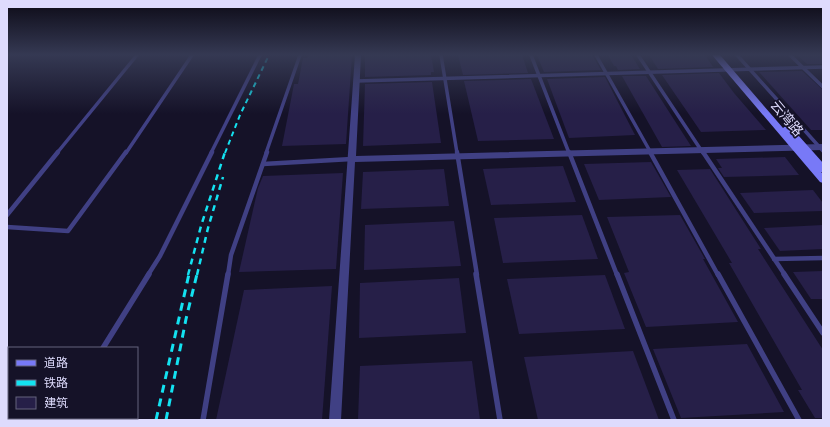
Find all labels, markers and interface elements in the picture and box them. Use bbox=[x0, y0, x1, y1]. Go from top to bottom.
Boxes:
street label: 云湾路 bbox=[767, 97, 807, 139]
legend bbox=[8, 347, 138, 419]
text: 道路 bbox=[44, 356, 68, 370]
text: 铁路 bbox=[44, 376, 68, 390]
text: 建筑 bbox=[44, 396, 68, 410]

